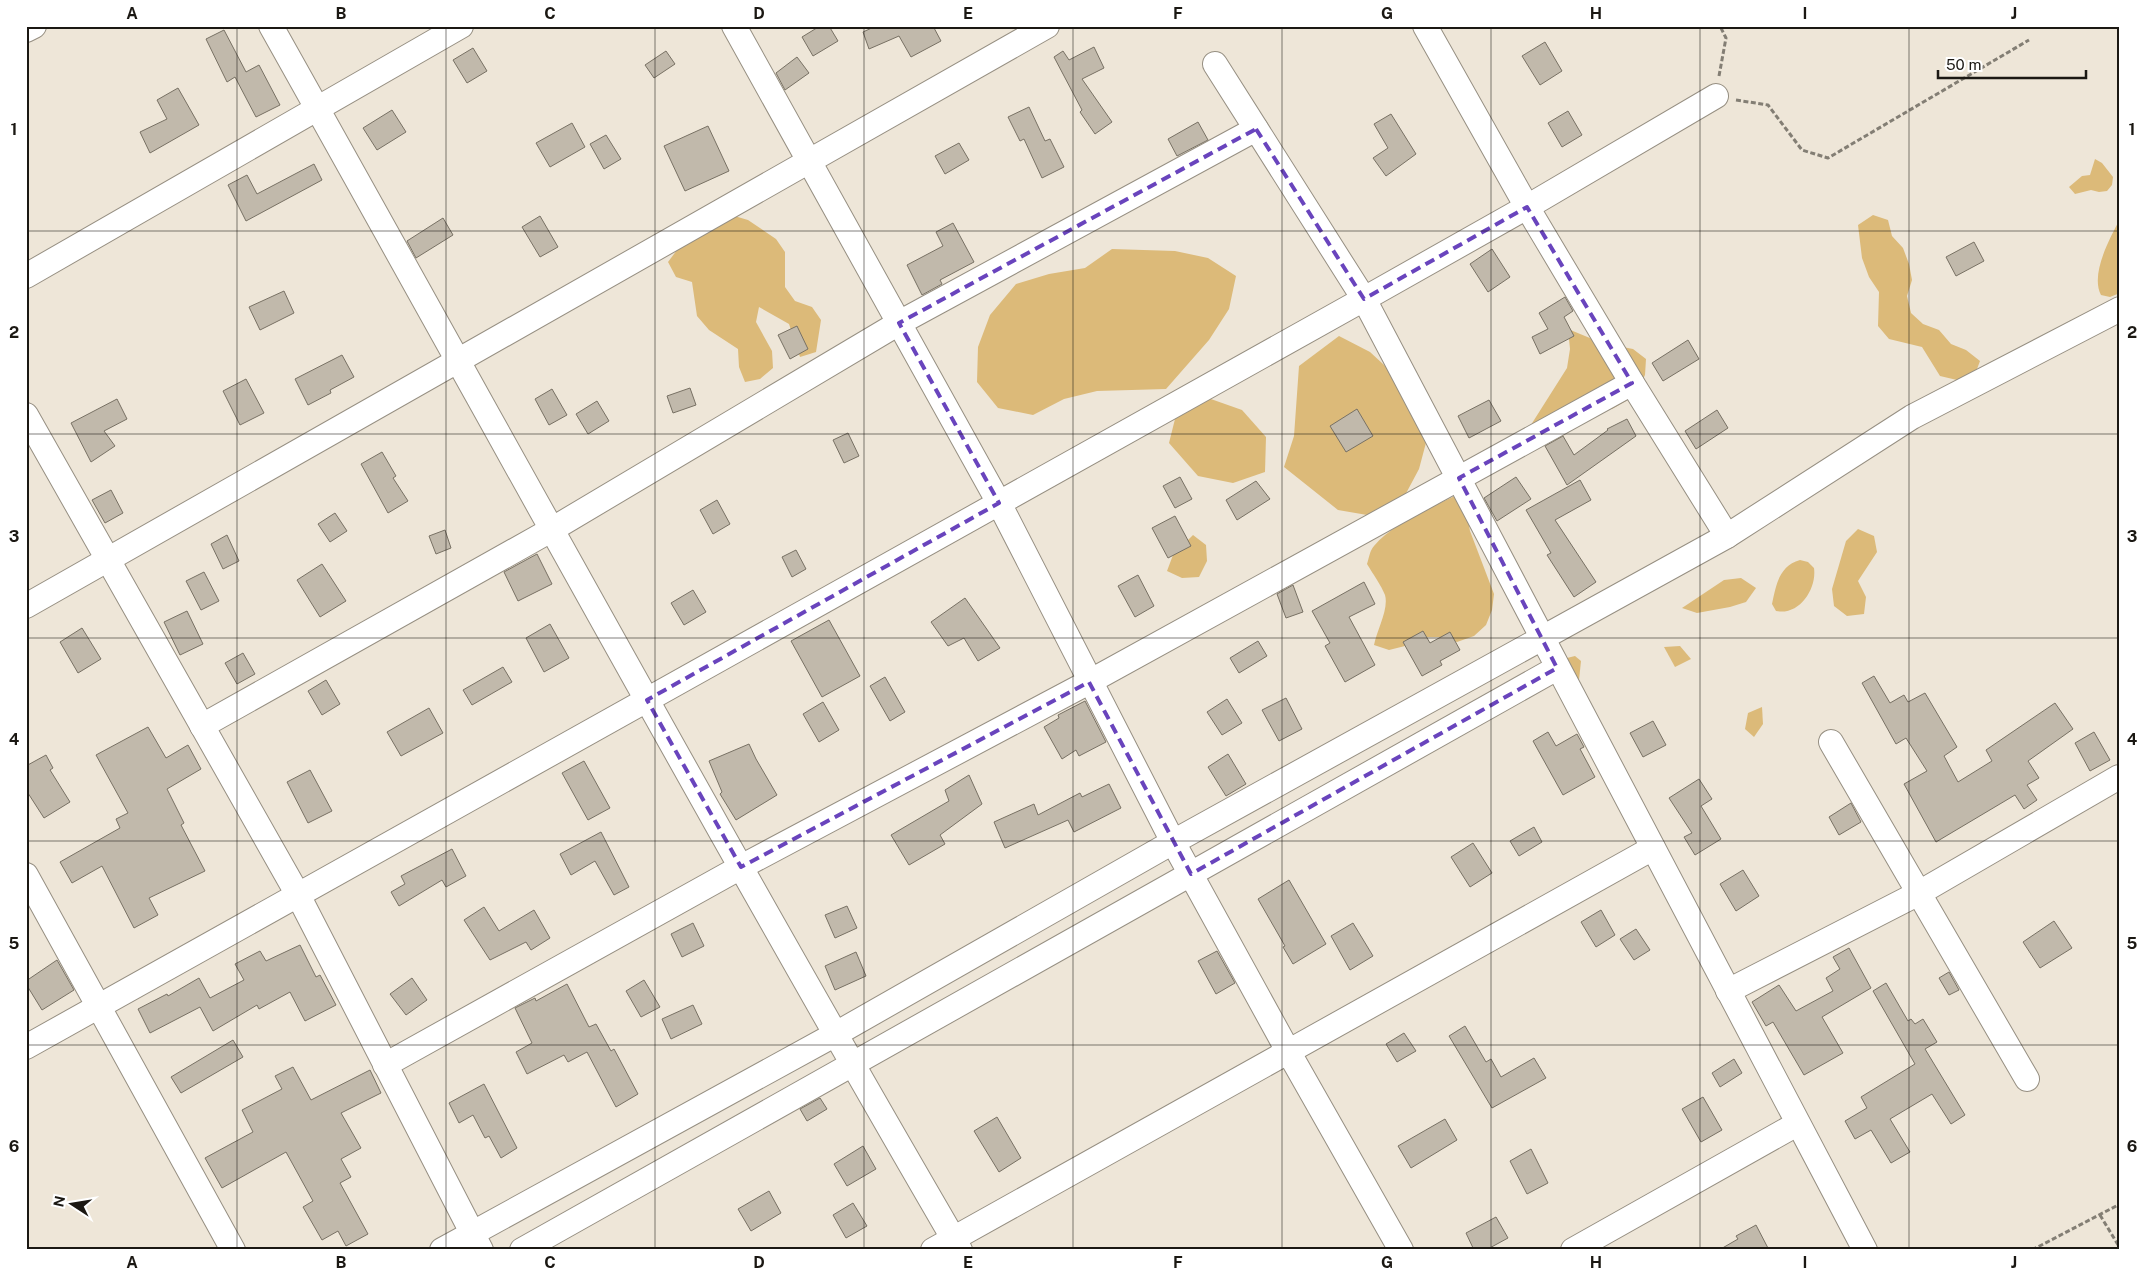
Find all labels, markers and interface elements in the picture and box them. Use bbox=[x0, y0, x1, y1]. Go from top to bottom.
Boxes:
text: A bbox=[126, 4, 138, 23]
text: B bbox=[336, 4, 347, 23]
text: C bbox=[544, 4, 556, 23]
text: D bbox=[753, 4, 765, 23]
text: E bbox=[963, 4, 973, 23]
text: F bbox=[1173, 4, 1183, 23]
text: G bbox=[1381, 4, 1393, 23]
text: H bbox=[1590, 4, 1602, 23]
text: I bbox=[1803, 4, 1807, 23]
text: J bbox=[2011, 4, 2017, 23]
scale bar bbox=[1938, 48, 2086, 80]
text: 50 m bbox=[1946, 56, 1981, 73]
text: 1 bbox=[11, 120, 17, 139]
text: 1 bbox=[2129, 120, 2135, 139]
text: 2 bbox=[9, 323, 19, 342]
text: 2 bbox=[2127, 323, 2137, 342]
text: 3 bbox=[9, 527, 19, 546]
text: 3 bbox=[2127, 527, 2137, 546]
text: 4 bbox=[9, 730, 20, 749]
text: 4 bbox=[2127, 730, 2138, 749]
text: 5 bbox=[9, 934, 20, 953]
text: 5 bbox=[2127, 934, 2138, 953]
text: 6 bbox=[9, 1137, 19, 1156]
text: 6 bbox=[2127, 1137, 2137, 1156]
north arrow bbox=[48, 1178, 98, 1228]
text: N bbox=[50, 1194, 68, 1208]
text: A bbox=[126, 1253, 138, 1272]
text: B bbox=[336, 1253, 347, 1272]
text: C bbox=[544, 1253, 556, 1272]
text: D bbox=[753, 1253, 765, 1272]
text: E bbox=[963, 1253, 973, 1272]
text: F bbox=[1173, 1253, 1183, 1272]
text: G bbox=[1381, 1253, 1393, 1272]
text: H bbox=[1590, 1253, 1602, 1272]
text: I bbox=[1803, 1253, 1807, 1272]
text: J bbox=[2011, 1253, 2017, 1272]

